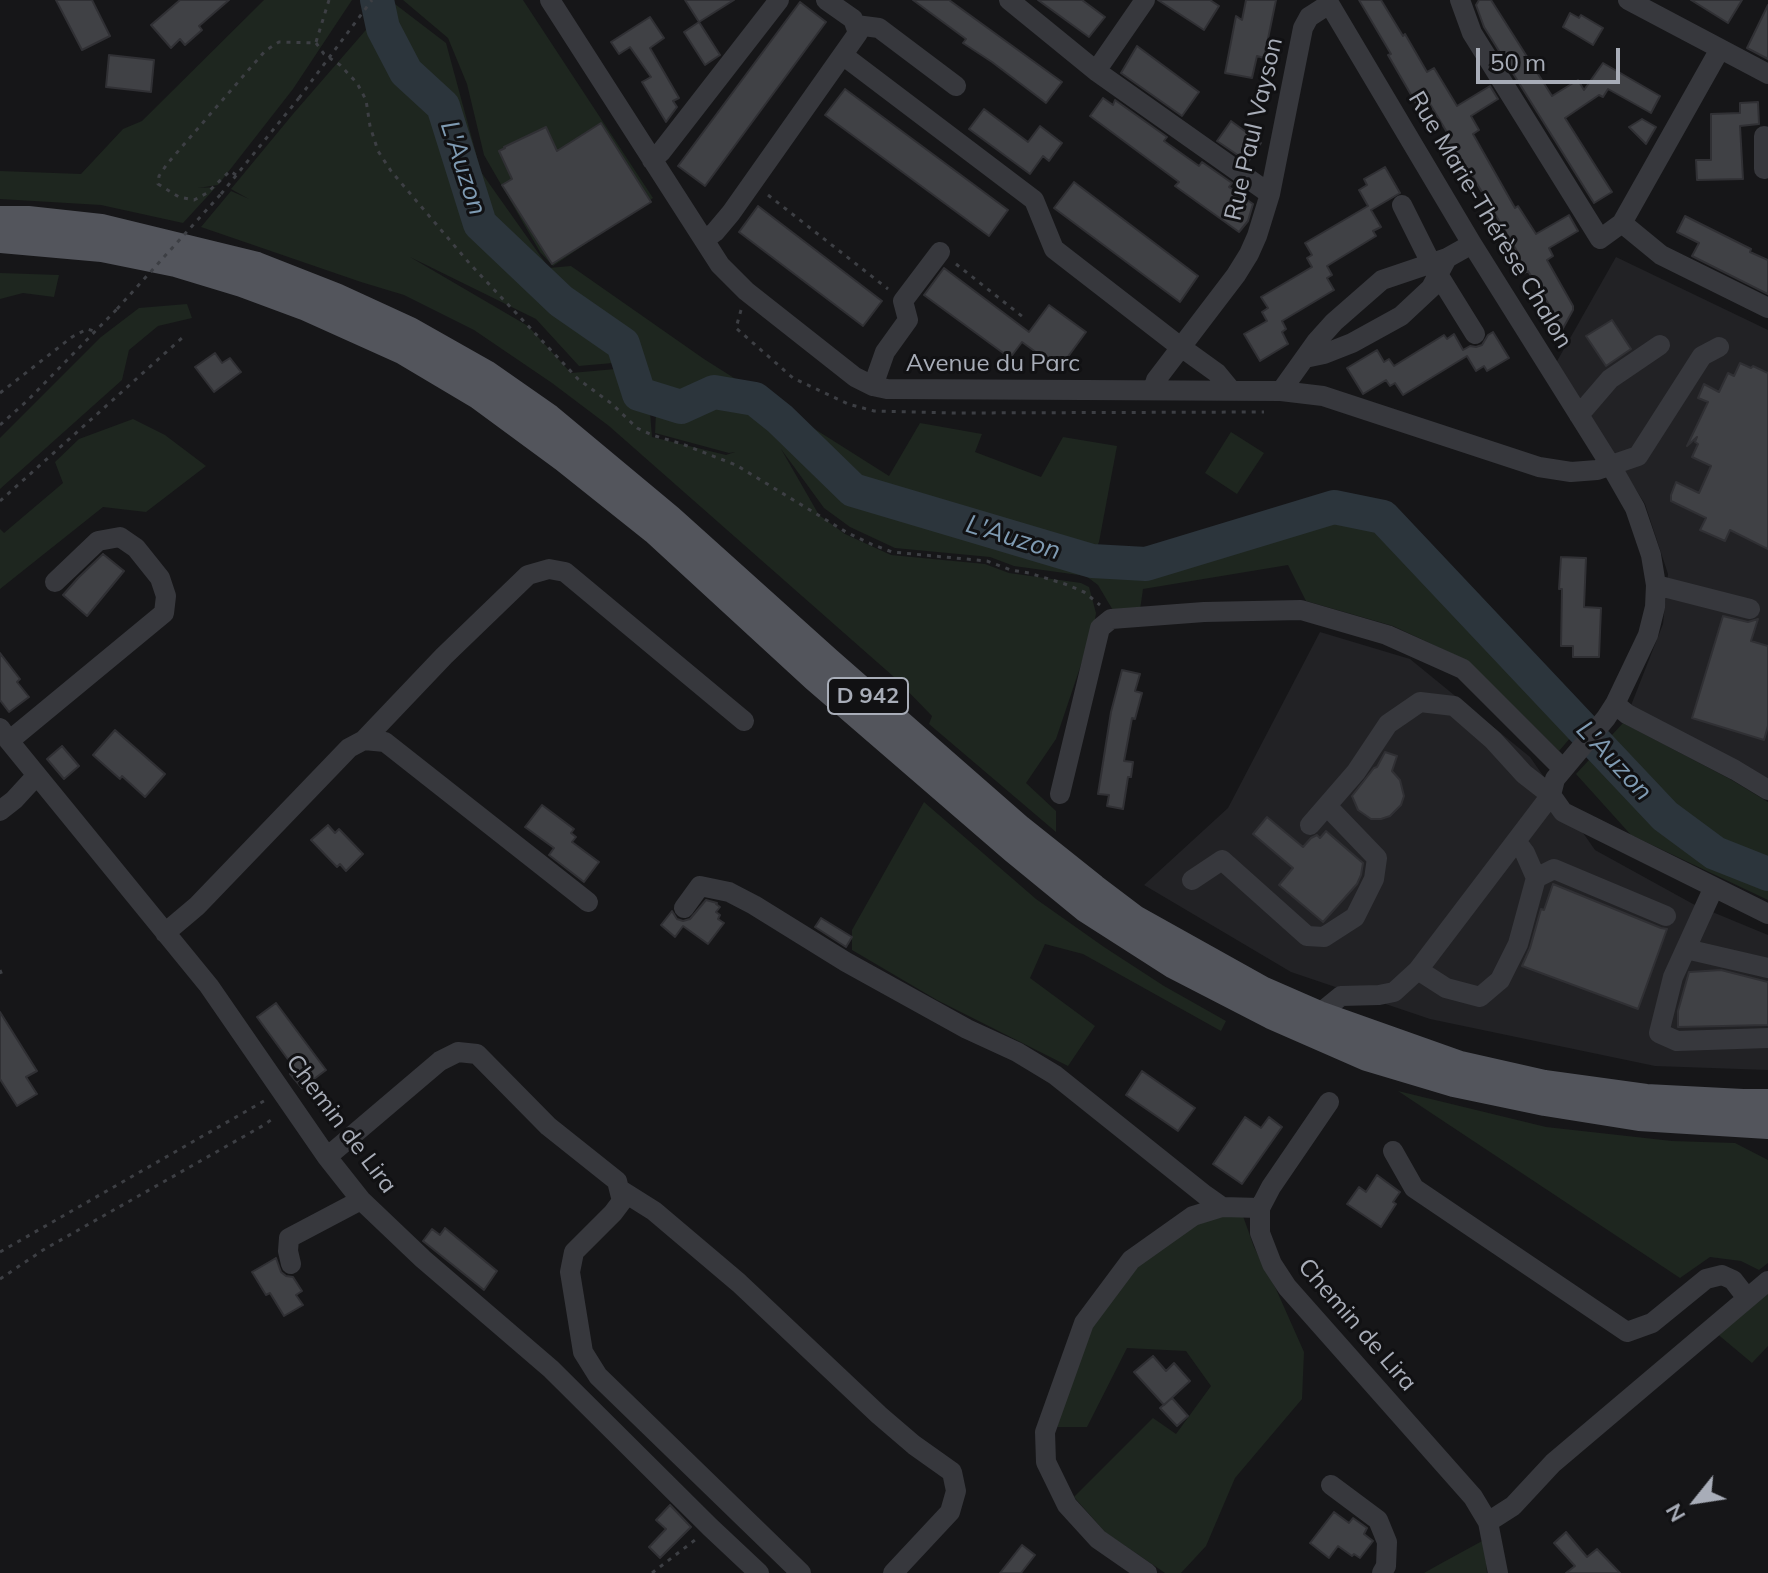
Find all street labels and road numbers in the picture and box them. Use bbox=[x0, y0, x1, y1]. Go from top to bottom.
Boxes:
street label: Rue Paul Vayson bbox=[1219, 35, 1289, 223]
street label: Rue Marie-Thérèse Chalon bbox=[1402, 86, 1578, 354]
street label: Avenue du Parc bbox=[906, 350, 1080, 378]
road number: D 942 bbox=[828, 678, 908, 714]
street label: Chemin de Lira bbox=[280, 1049, 402, 1199]
street label: Chemin de Lira bbox=[1292, 1253, 1422, 1397]

